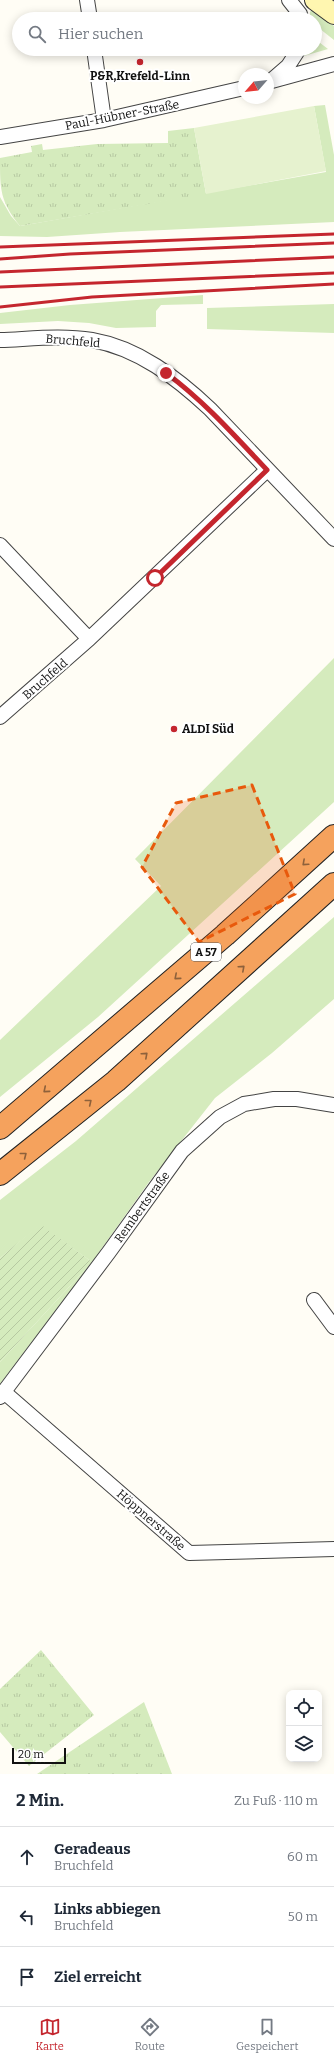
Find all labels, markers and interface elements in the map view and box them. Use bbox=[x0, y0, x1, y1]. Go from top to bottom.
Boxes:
search box bbox=[12, 12, 322, 56]
icon: search bbox=[26, 23, 48, 45]
text: Hier suchen bbox=[58, 25, 143, 43]
marker: P&R,Krefeld-Linn bbox=[135, 57, 145, 67]
north arrow bbox=[238, 68, 274, 104]
place label: P&R,Krefeld-Linn bbox=[90, 69, 190, 83]
street label: Paul-Hübner-Straße bbox=[64, 97, 180, 133]
street label: Bruchfeld bbox=[45, 332, 101, 350]
route end bbox=[157, 364, 175, 382]
route start bbox=[146, 569, 164, 587]
street label: Bruchfeld bbox=[20, 656, 70, 702]
place label: ALDI Süd bbox=[182, 722, 235, 736]
marker: ALDI Süd bbox=[169, 724, 179, 734]
one-way arrow bbox=[302, 858, 310, 865]
road number: A 57 bbox=[191, 943, 221, 961]
one-way arrow bbox=[237, 966, 244, 973]
one-way arrow bbox=[174, 973, 182, 980]
one-way arrow bbox=[140, 1053, 147, 1060]
one-way arrow bbox=[43, 1085, 50, 1092]
one-way arrow bbox=[85, 1100, 92, 1107]
one-way arrow bbox=[20, 1152, 27, 1159]
street label: Rembertstraße bbox=[111, 1169, 173, 1245]
street label: Höppnerstraße bbox=[114, 1487, 188, 1553]
map controls bbox=[286, 1690, 322, 1762]
button: locate bbox=[286, 1690, 322, 1726]
button: layers bbox=[286, 1726, 322, 1762]
scale bar bbox=[12, 1746, 66, 1765]
text: 20 m bbox=[18, 1748, 44, 1761]
text: 2 Min. bbox=[16, 1790, 64, 1811]
text: Zu Fuß · 110 m bbox=[234, 1793, 318, 1808]
text: Geradeaus bbox=[54, 1840, 131, 1858]
icon: ahead bbox=[16, 1846, 38, 1868]
text: 60 m bbox=[287, 1849, 318, 1864]
text: Bruchfeld bbox=[54, 1858, 113, 1873]
text: Links abbiegen bbox=[54, 1900, 161, 1918]
icon: left bbox=[16, 1906, 38, 1928]
text: 50 m bbox=[288, 1909, 318, 1924]
text: Bruchfeld bbox=[54, 1918, 113, 1933]
icon: arrive bbox=[16, 1966, 38, 1988]
text: Ziel erreicht bbox=[54, 1968, 142, 1986]
tab: Karte bbox=[36, 2016, 64, 2053]
tab: Route bbox=[135, 2016, 165, 2053]
tab: Gespeichert bbox=[236, 2016, 298, 2053]

